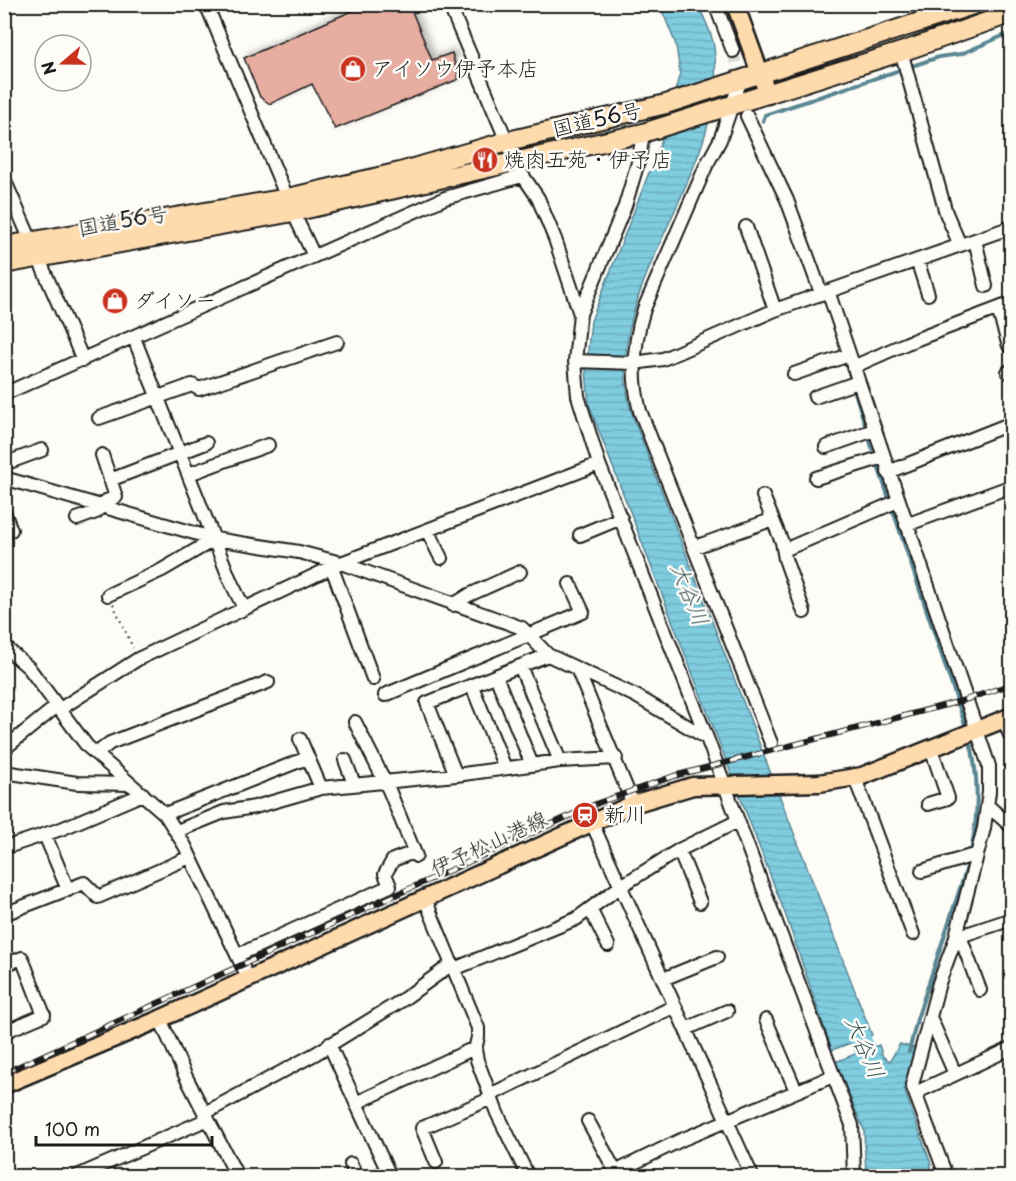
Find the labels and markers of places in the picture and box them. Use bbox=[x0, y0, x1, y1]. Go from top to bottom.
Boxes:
place label: アイソウ伊予本店 bbox=[372, 51, 539, 83]
shop icon: アイソウ伊予本店 bbox=[338, 54, 368, 84]
place label: 焼肉五苑・伊予店 bbox=[504, 142, 672, 174]
restaurant icon: 焼肉五苑・伊予店 bbox=[470, 145, 500, 175]
place label: ダイソー bbox=[134, 283, 216, 315]
shop icon: ダイソー bbox=[100, 286, 130, 316]
place label: 新川 bbox=[604, 797, 646, 829]
station icon: 新川 bbox=[570, 800, 600, 830]

